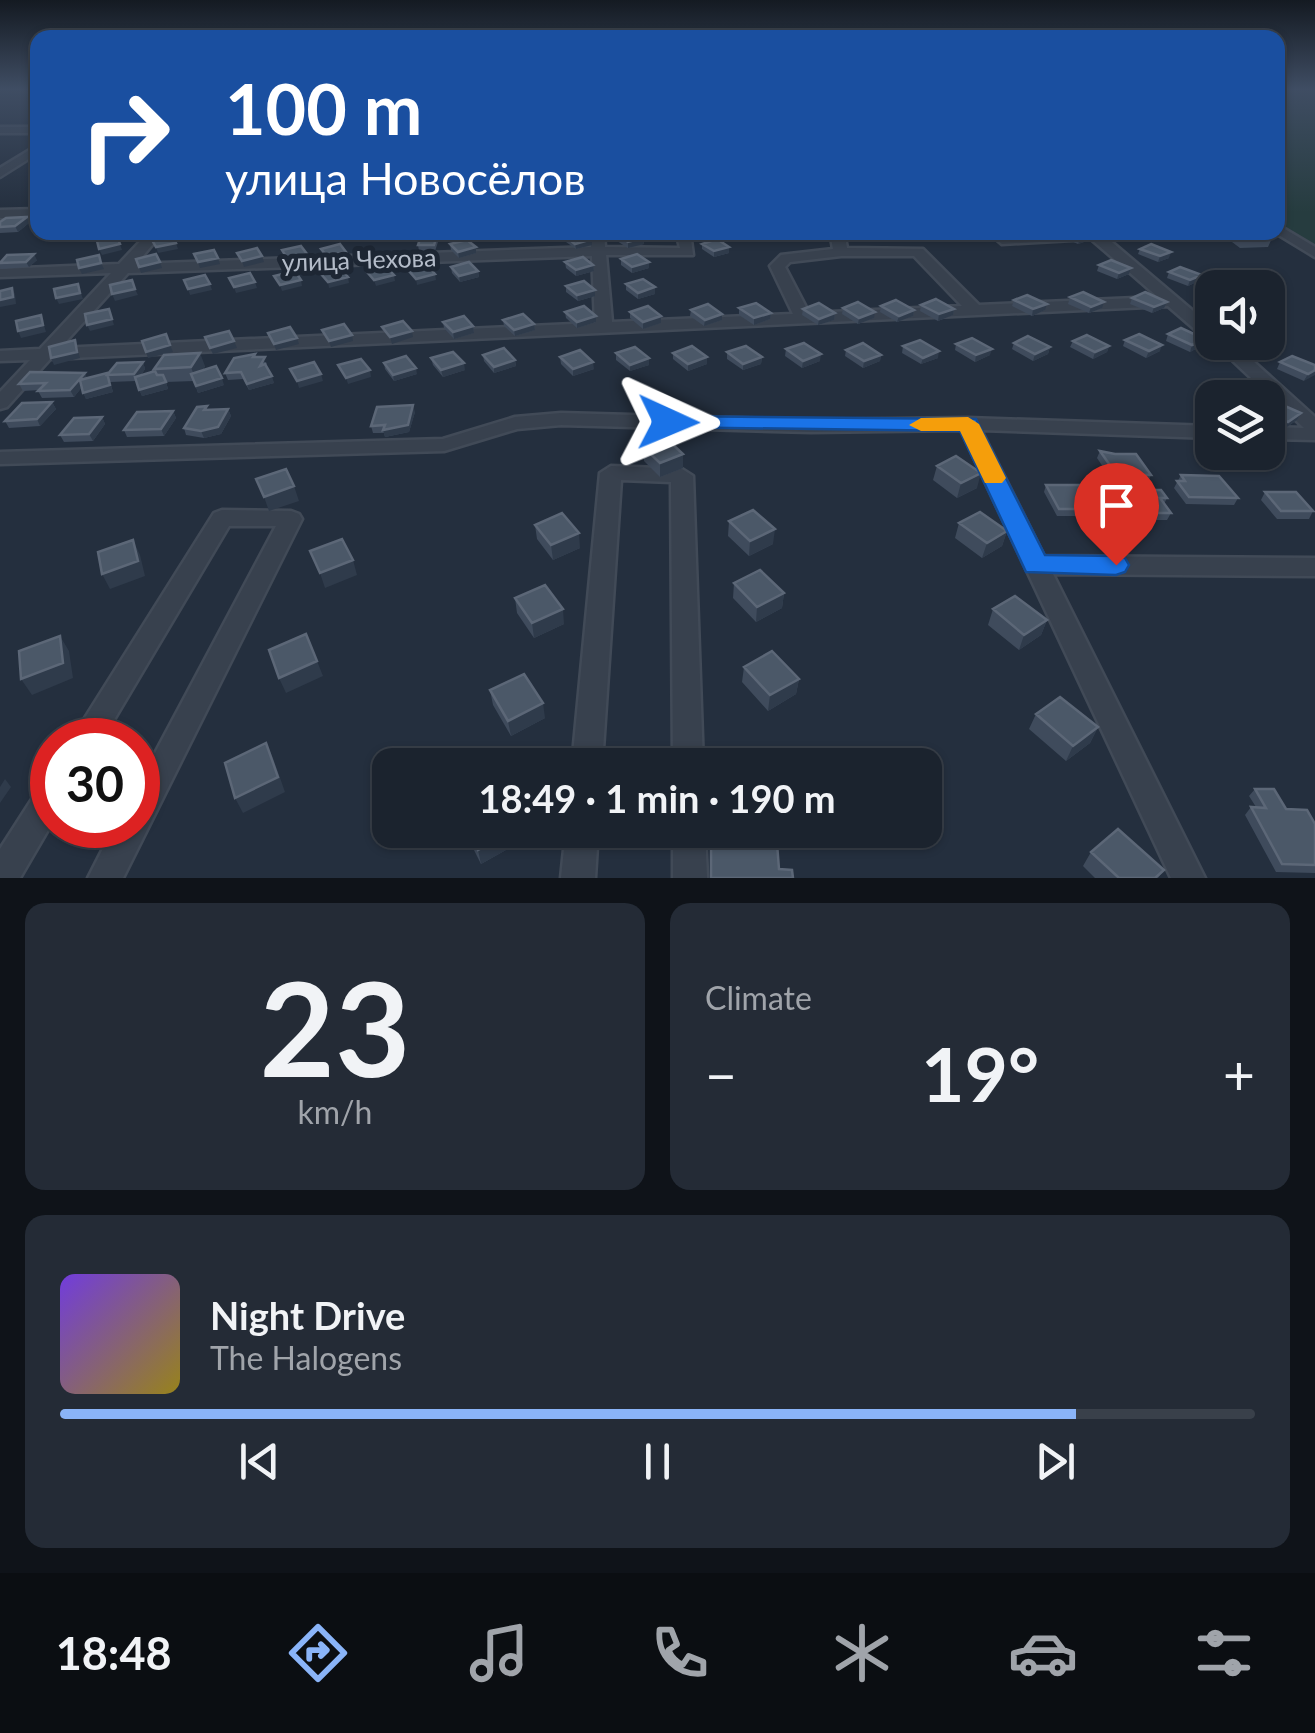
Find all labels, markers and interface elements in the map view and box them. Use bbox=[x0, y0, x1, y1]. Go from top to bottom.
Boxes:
text: 100 m bbox=[225, 66, 422, 150]
icon: right bbox=[60, 70, 190, 200]
text: улица Новосёлов bbox=[225, 151, 586, 205]
street label: улица Чехова bbox=[281, 241, 437, 277]
map controls bbox=[1195, 270, 1285, 470]
button: sound bbox=[1195, 270, 1285, 360]
position arrow bbox=[616, 370, 720, 474]
button: layers bbox=[1195, 380, 1285, 470]
pin bbox=[1074, 463, 1159, 566]
icon: arrive bbox=[1089, 478, 1144, 533]
speed limit sign: 30 bbox=[30, 718, 160, 848]
text: 18:49 · 1 min · 190 m bbox=[478, 775, 836, 821]
text: 23 bbox=[260, 949, 410, 1105]
text: Climate bbox=[705, 978, 812, 1017]
text: 19° bbox=[921, 1028, 1039, 1118]
text: − bbox=[705, 1041, 737, 1107]
text: + bbox=[1223, 1041, 1255, 1107]
text: km/h bbox=[298, 1092, 372, 1131]
text: Night Drive bbox=[210, 1292, 405, 1338]
text: The Halogens bbox=[210, 1338, 402, 1377]
icon: previous bbox=[232, 1434, 287, 1489]
icon: pause bbox=[630, 1434, 685, 1489]
icon: next bbox=[1028, 1434, 1083, 1489]
icon: directions bbox=[283, 1618, 353, 1688]
icon: music bbox=[464, 1618, 534, 1688]
icon: phone bbox=[645, 1618, 715, 1688]
icon: climate bbox=[827, 1618, 897, 1688]
icon: car bbox=[1008, 1618, 1078, 1688]
icon: filters bbox=[1189, 1618, 1259, 1688]
text: 18:48 bbox=[56, 1626, 172, 1680]

